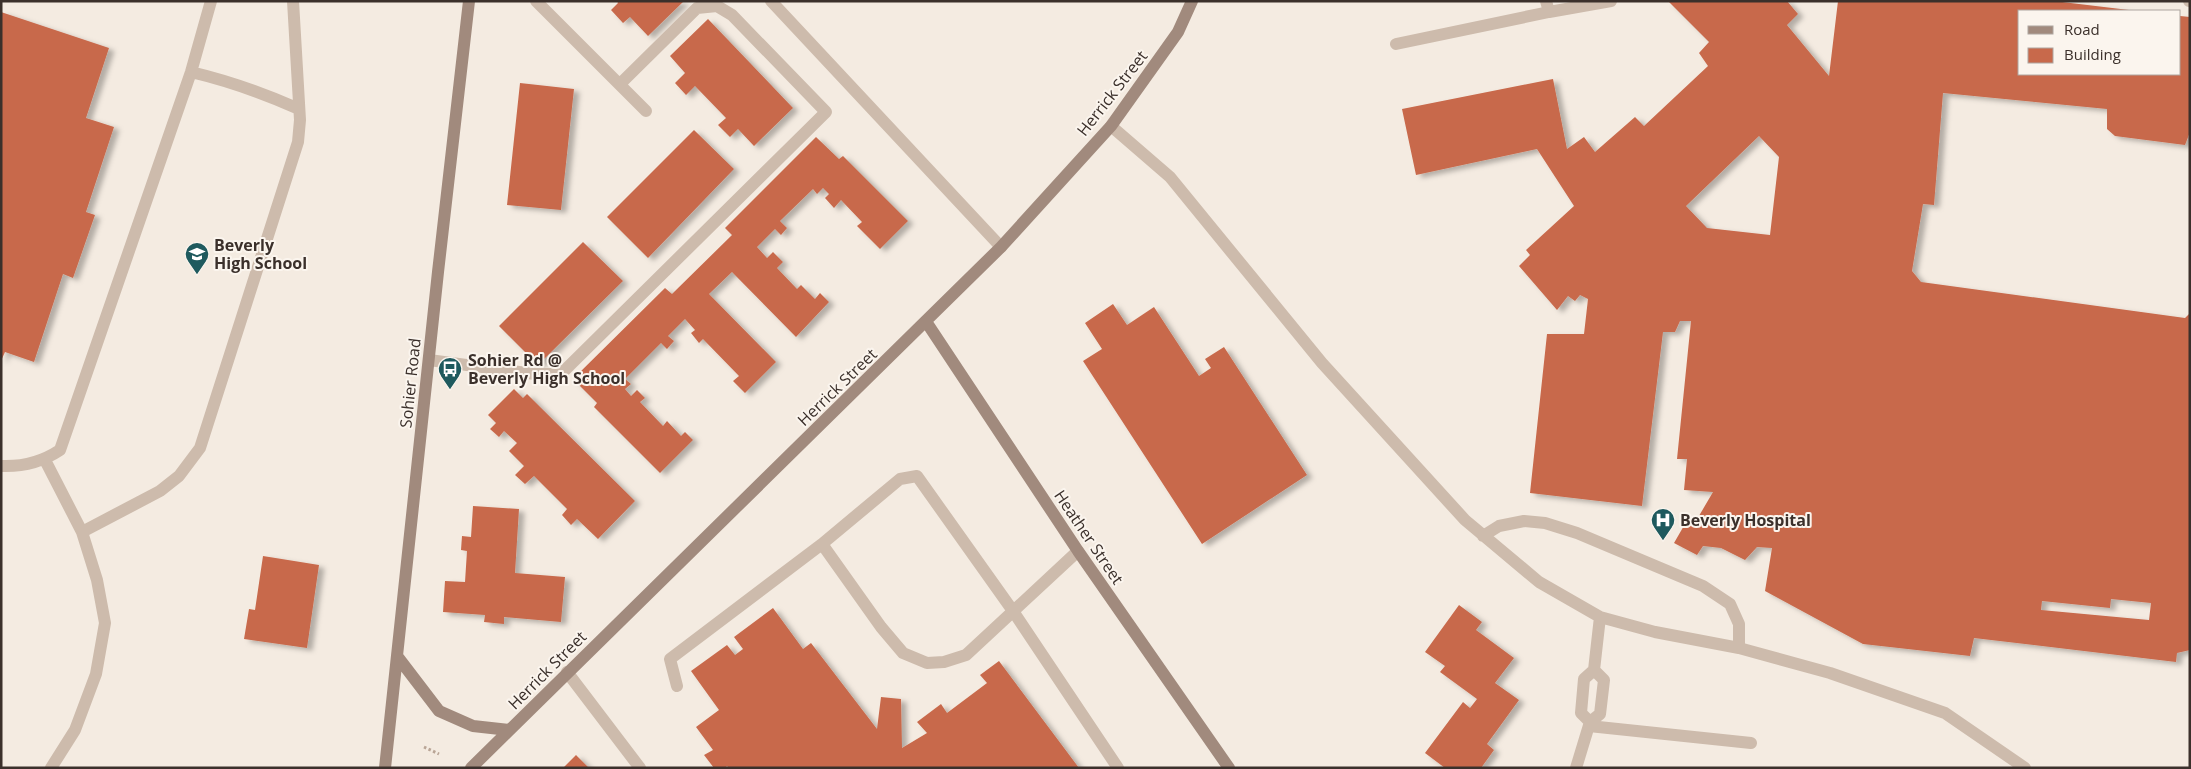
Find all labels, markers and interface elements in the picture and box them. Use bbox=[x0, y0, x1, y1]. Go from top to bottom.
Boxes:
legend bbox=[2018, 10, 2181, 75]
text: Road bbox=[2064, 19, 2100, 39]
text: Building bbox=[2064, 44, 2121, 64]
street label: Herrick Street bbox=[1072, 45, 1152, 140]
place label: Beverly High School bbox=[214, 234, 307, 274]
school or university icon: Beverly High School bbox=[184, 241, 210, 275]
street label: Sohier Road bbox=[394, 337, 426, 429]
street label: Herrick Street bbox=[792, 343, 882, 431]
place label: Sohier Rd @ Beverly High School bbox=[468, 349, 625, 389]
bus stop icon: Sohier Rd @ Beverly High School bbox=[437, 356, 463, 390]
street label: Heather Street bbox=[1049, 485, 1129, 589]
hospital icon: Beverly Hospital bbox=[1650, 507, 1676, 541]
place label: Beverly Hospital bbox=[1680, 509, 1811, 531]
street label: Herrick Street bbox=[503, 626, 591, 714]

